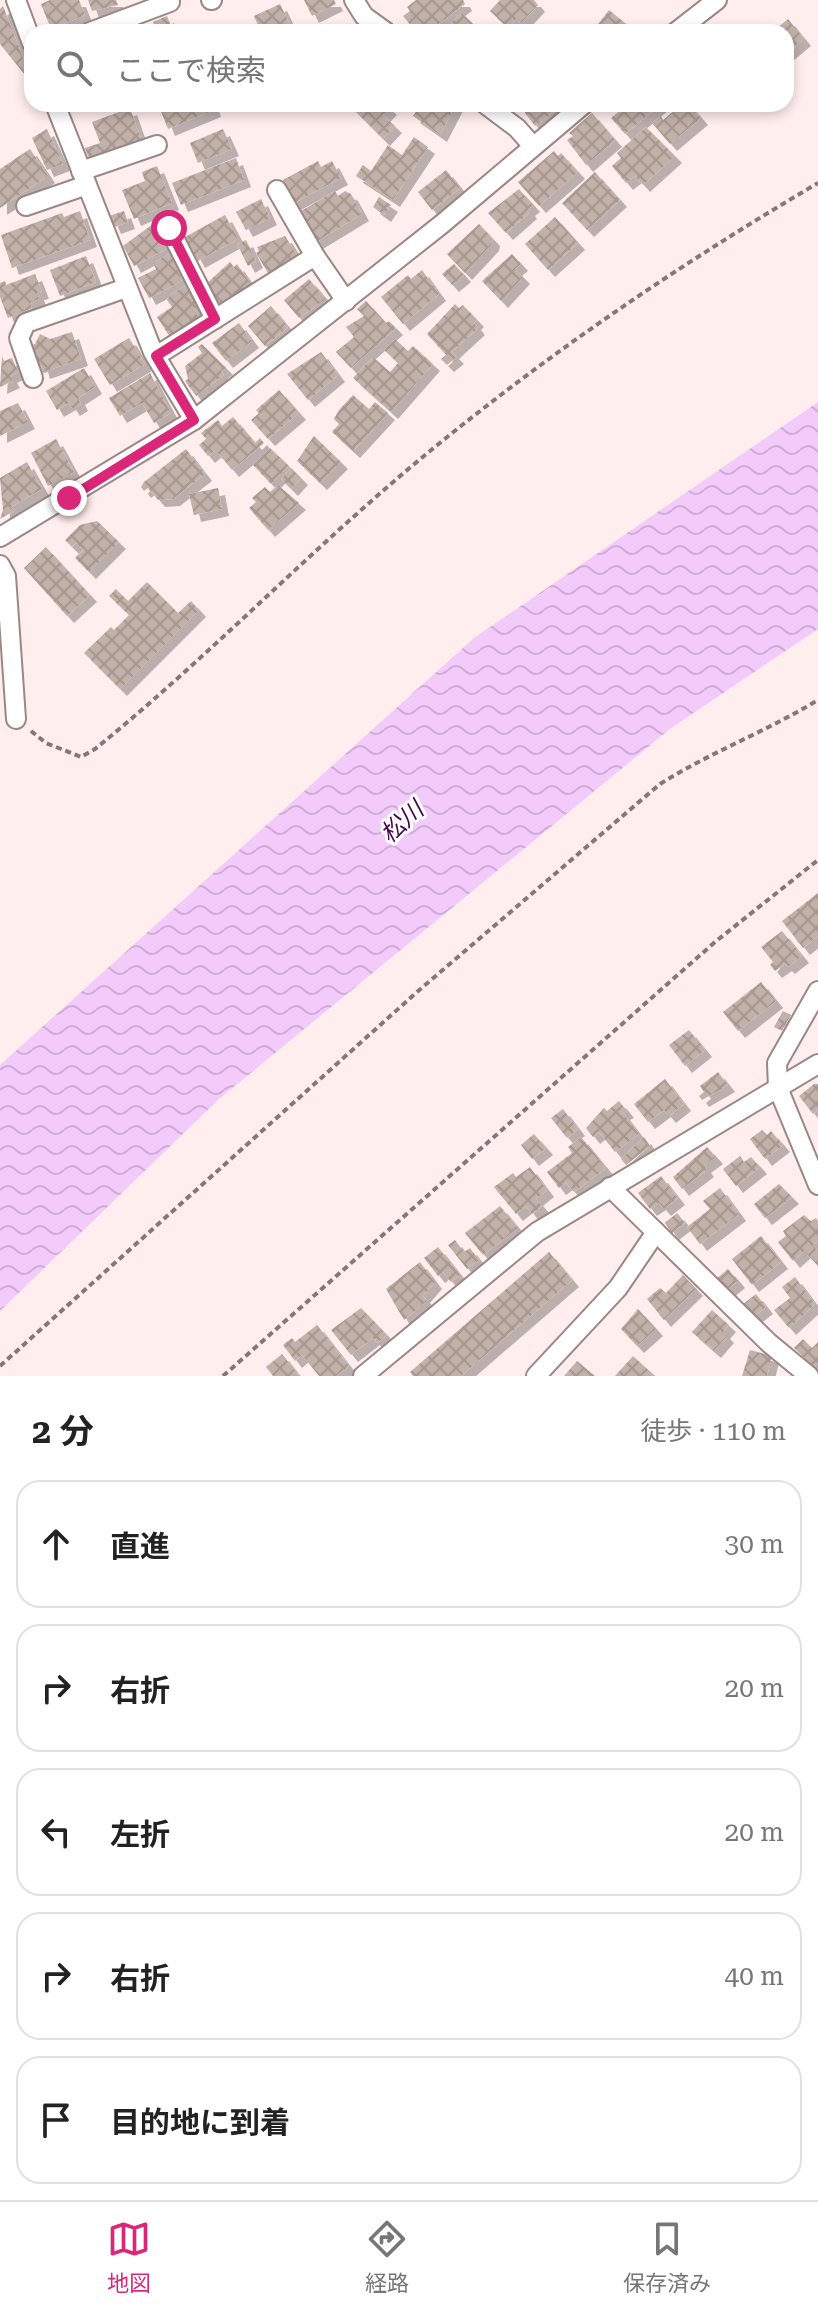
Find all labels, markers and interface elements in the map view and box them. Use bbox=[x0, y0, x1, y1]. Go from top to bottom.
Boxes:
search box bbox=[24, 24, 794, 112]
icon: search bbox=[52, 46, 96, 90]
text: ここで検索 bbox=[116, 53, 266, 88]
route start bbox=[151, 210, 187, 246]
route end bbox=[51, 480, 87, 516]
water label: 松川 bbox=[375, 794, 431, 848]
text: 2 分 bbox=[32, 1411, 94, 1451]
text: 徒歩 · 110 m bbox=[640, 1416, 786, 1446]
icon: ahead bbox=[34, 1522, 78, 1566]
text: 直進 bbox=[110, 1529, 170, 1564]
text: 30 m bbox=[725, 1529, 784, 1559]
icon: right bbox=[34, 1666, 78, 1710]
text: 右折 bbox=[110, 1673, 170, 1708]
text: 20 m bbox=[725, 1673, 784, 1703]
icon: left bbox=[34, 1810, 78, 1854]
text: 左折 bbox=[110, 1817, 170, 1852]
text: 20 m bbox=[725, 1817, 784, 1847]
icon: right bbox=[34, 1954, 78, 1998]
text: 右折 bbox=[110, 1961, 170, 1996]
text: 40 m bbox=[725, 1961, 784, 1991]
icon: arrive bbox=[34, 2098, 78, 2142]
text: 目的地に到着 bbox=[110, 2105, 290, 2140]
tab: 地図 bbox=[107, 2217, 151, 2297]
tab: 経路 bbox=[365, 2217, 409, 2297]
tab: 保存済み bbox=[623, 2217, 711, 2297]

